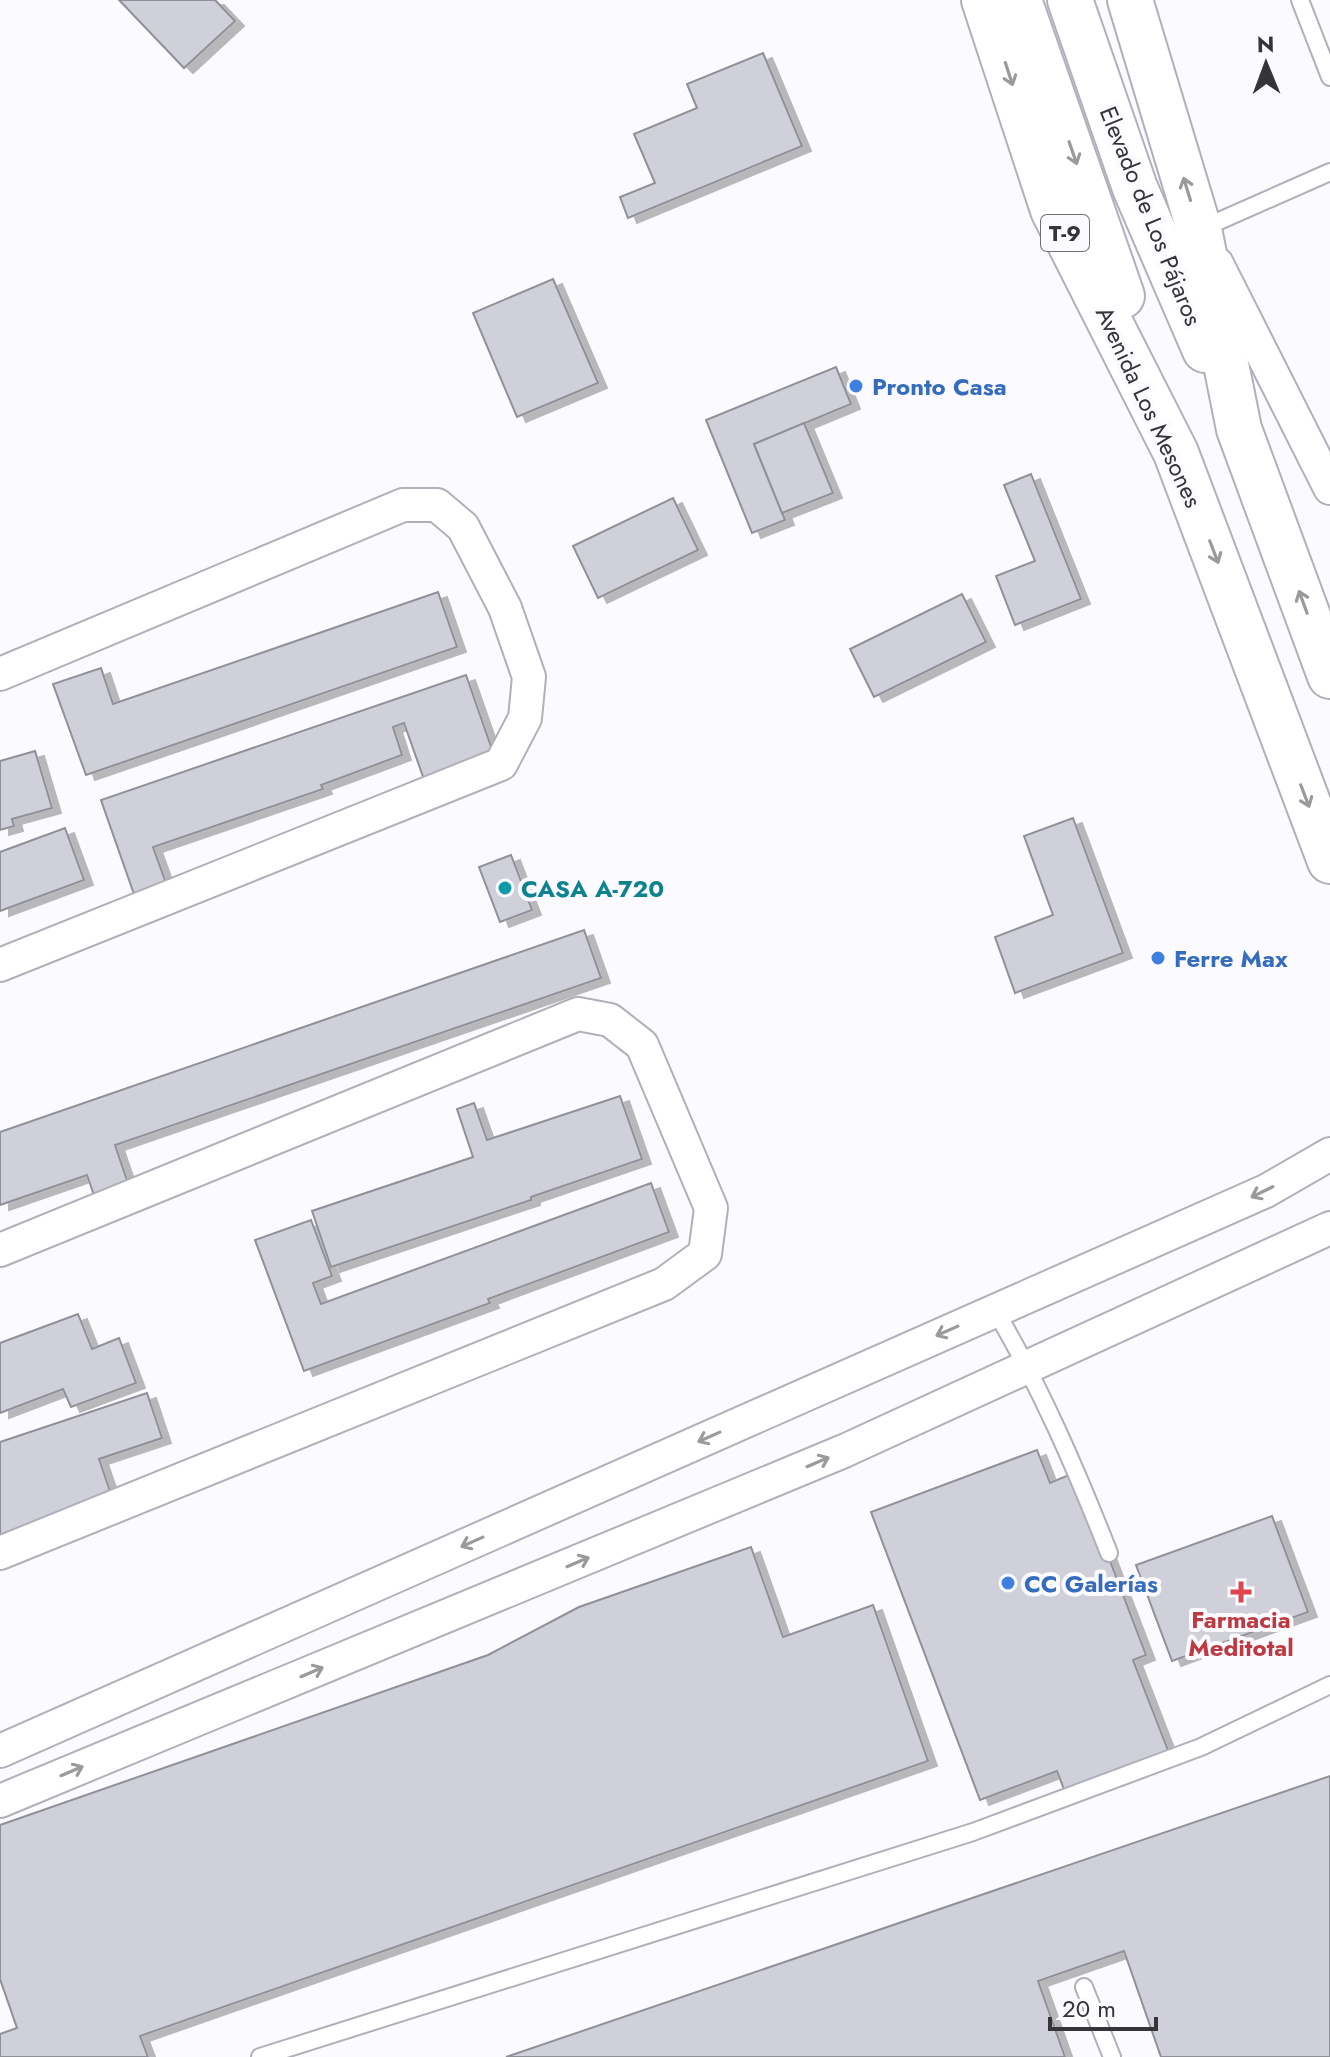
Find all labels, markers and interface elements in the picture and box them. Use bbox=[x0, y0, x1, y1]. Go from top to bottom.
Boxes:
north arrow bbox=[1226, 24, 1306, 104]
text: N bbox=[1257, 28, 1275, 60]
one-way arrow bbox=[1002, 61, 1017, 86]
street label: Elevado de Los Pájaros bbox=[1091, 101, 1211, 331]
one-way arrow bbox=[1066, 140, 1081, 165]
one-way arrow bbox=[1179, 176, 1194, 202]
road number: T-9 bbox=[1041, 215, 1089, 251]
street label: Avenida Los Mesones bbox=[1087, 301, 1211, 513]
place label: Pronto Casa bbox=[872, 369, 1007, 404]
marker: Pronto Casa bbox=[847, 377, 865, 395]
one-way arrow bbox=[1207, 540, 1222, 565]
one-way arrow bbox=[1295, 590, 1309, 615]
one-way arrow bbox=[1299, 783, 1313, 808]
place label: CASA A-720 bbox=[521, 871, 664, 906]
marker: CASA A-720 bbox=[496, 879, 514, 897]
place label: Ferre Max bbox=[1174, 941, 1288, 976]
marker: Ferre Max bbox=[1149, 949, 1167, 967]
one-way arrow bbox=[1250, 1185, 1274, 1200]
one-way arrow bbox=[935, 1325, 960, 1340]
one-way arrow bbox=[698, 1430, 722, 1445]
one-way arrow bbox=[805, 1453, 830, 1468]
one-way arrow bbox=[460, 1535, 484, 1550]
one-way arrow bbox=[565, 1553, 590, 1568]
place label: CC Galerías bbox=[1024, 1566, 1158, 1601]
marker: CC Galerías bbox=[999, 1574, 1017, 1592]
marker: Farmacia Meditotal bbox=[1232, 1583, 1250, 1601]
place label: Farmacia Meditotal bbox=[1188, 1602, 1294, 1665]
one-way arrow bbox=[299, 1664, 324, 1678]
one-way arrow bbox=[59, 1763, 84, 1778]
scale bar bbox=[1050, 1981, 1156, 2031]
text: 20 m bbox=[1062, 1991, 1116, 2026]

